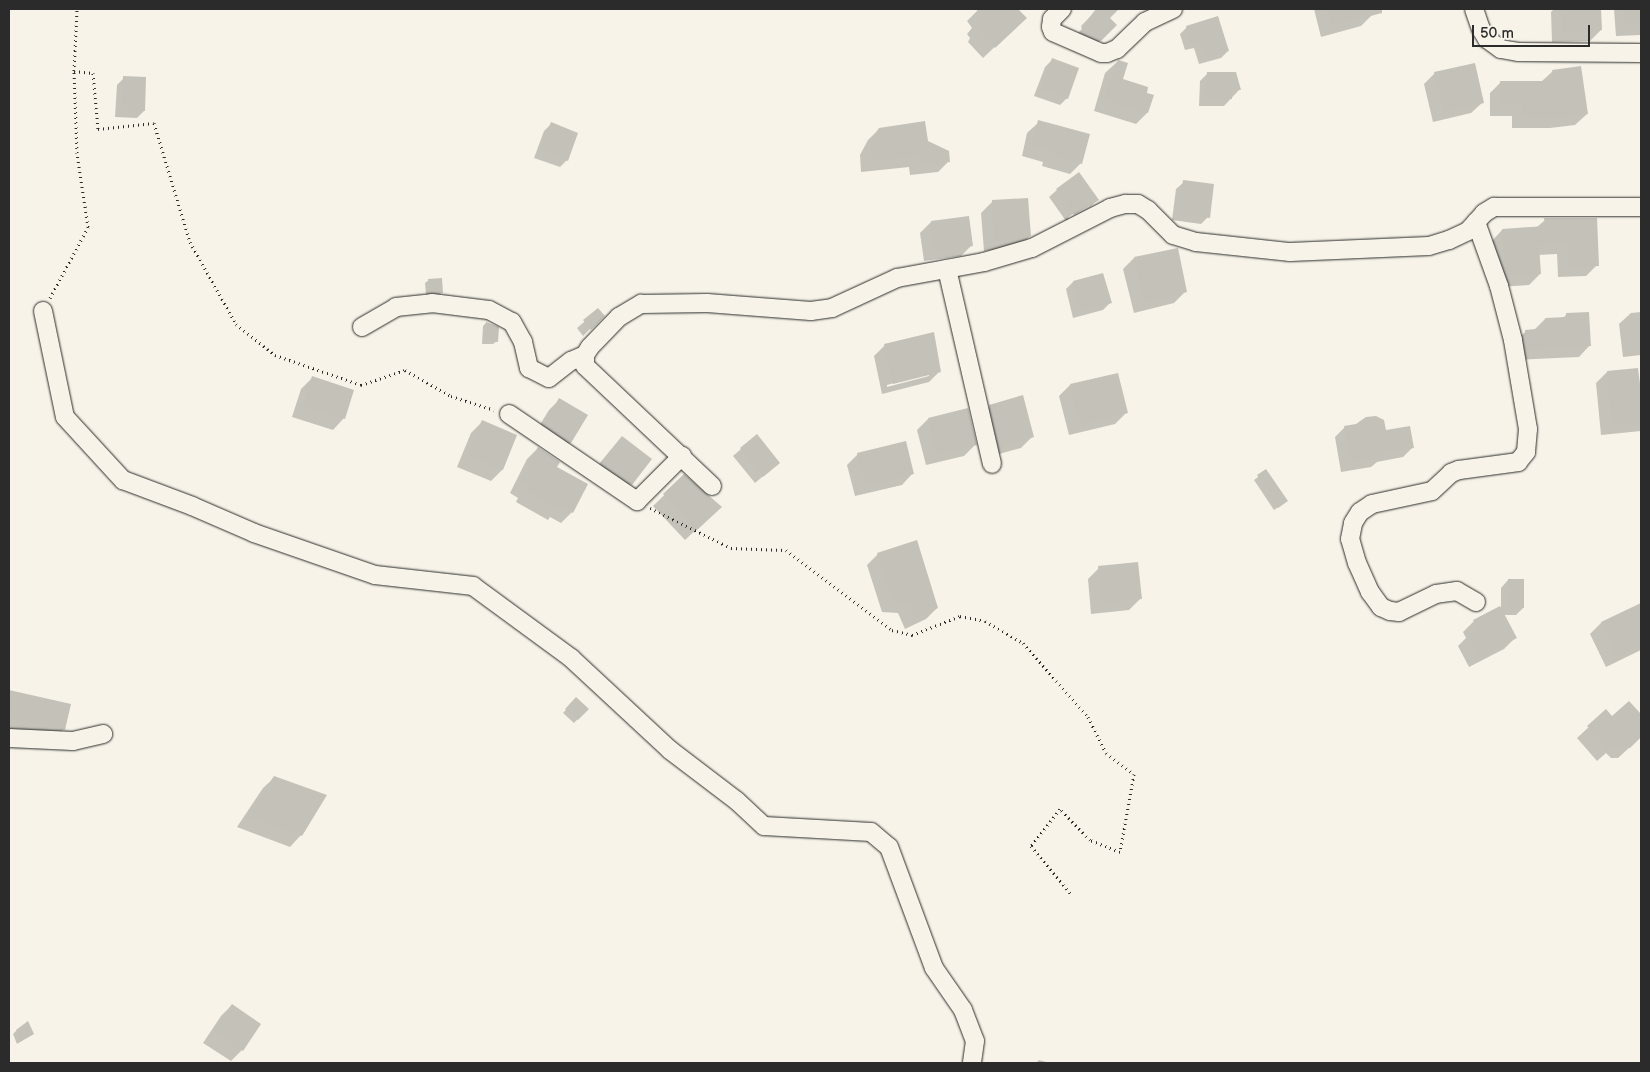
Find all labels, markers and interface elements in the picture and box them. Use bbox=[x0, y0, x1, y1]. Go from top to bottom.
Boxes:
scale bar bbox=[1475, 15, 1592, 47]
text: 50 m bbox=[1480, 24, 1514, 43]

